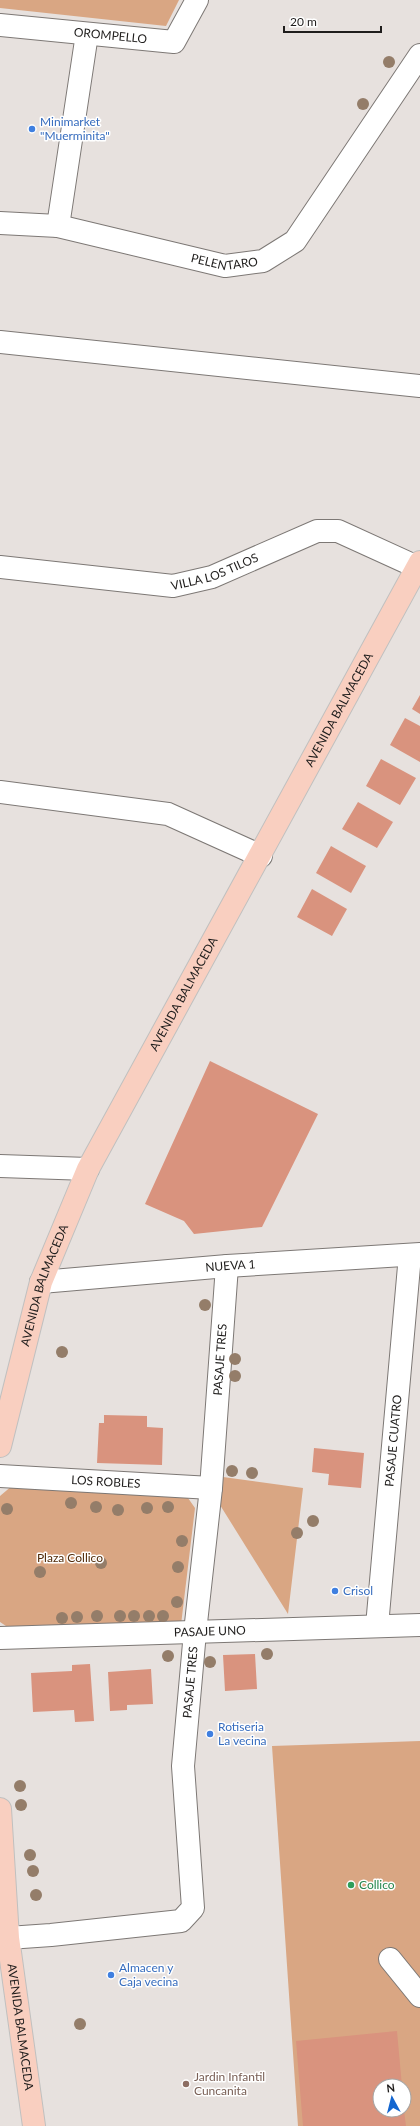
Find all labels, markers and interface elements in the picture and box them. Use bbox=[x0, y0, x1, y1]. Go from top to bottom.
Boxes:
scale bar bbox=[284, 8, 381, 34]
text: 20 m bbox=[290, 14, 317, 29]
street label: OROMPELLO bbox=[73, 24, 148, 46]
place label: Minimarket "Muerminita" bbox=[40, 114, 110, 143]
marker: Minimarket "Muerminita" bbox=[27, 124, 37, 134]
street label: PELENTARO bbox=[190, 250, 259, 273]
street label: VILLA LOS TILOS bbox=[169, 550, 260, 593]
street label: AVENIDA BALMACEDA bbox=[302, 649, 376, 769]
street label: AVENIDA BALMACEDA bbox=[146, 933, 221, 1053]
street label: AVENIDA BALMACEDA bbox=[17, 1221, 72, 1348]
street label: NUEVA 1 bbox=[205, 1256, 256, 1275]
street label: PASAJE TRES bbox=[210, 1323, 230, 1396]
street label: PASAJE CUATRO bbox=[381, 1394, 405, 1487]
street label: LOS ROBLES bbox=[71, 1472, 141, 1491]
park label: Plaza Collico bbox=[37, 1550, 103, 1565]
place label: Crisol bbox=[343, 1583, 373, 1598]
marker: Crisol bbox=[330, 1586, 340, 1596]
street label: PASAJE UNO bbox=[174, 1622, 246, 1640]
street label: PASAJE TRES bbox=[179, 1646, 201, 1719]
place label: Rotiseria La vecina bbox=[218, 1719, 267, 1748]
marker: Rotiseria La vecina bbox=[205, 1729, 215, 1739]
place label: Collico bbox=[359, 1877, 395, 1892]
marker: Collico bbox=[346, 1880, 356, 1890]
place label: Almacen y Caja vecina bbox=[119, 1960, 178, 1989]
street label: AVENIDA BALMACEDA bbox=[5, 1963, 37, 2092]
marker: Almacen y Caja vecina bbox=[106, 1970, 116, 1980]
place label: Jardin Infantil Cuncanita bbox=[194, 2069, 265, 2098]
north arrow bbox=[372, 2078, 412, 2118]
marker: Jardin Infantil Cuncanita bbox=[181, 2079, 191, 2089]
text: N bbox=[386, 2081, 396, 2095]

